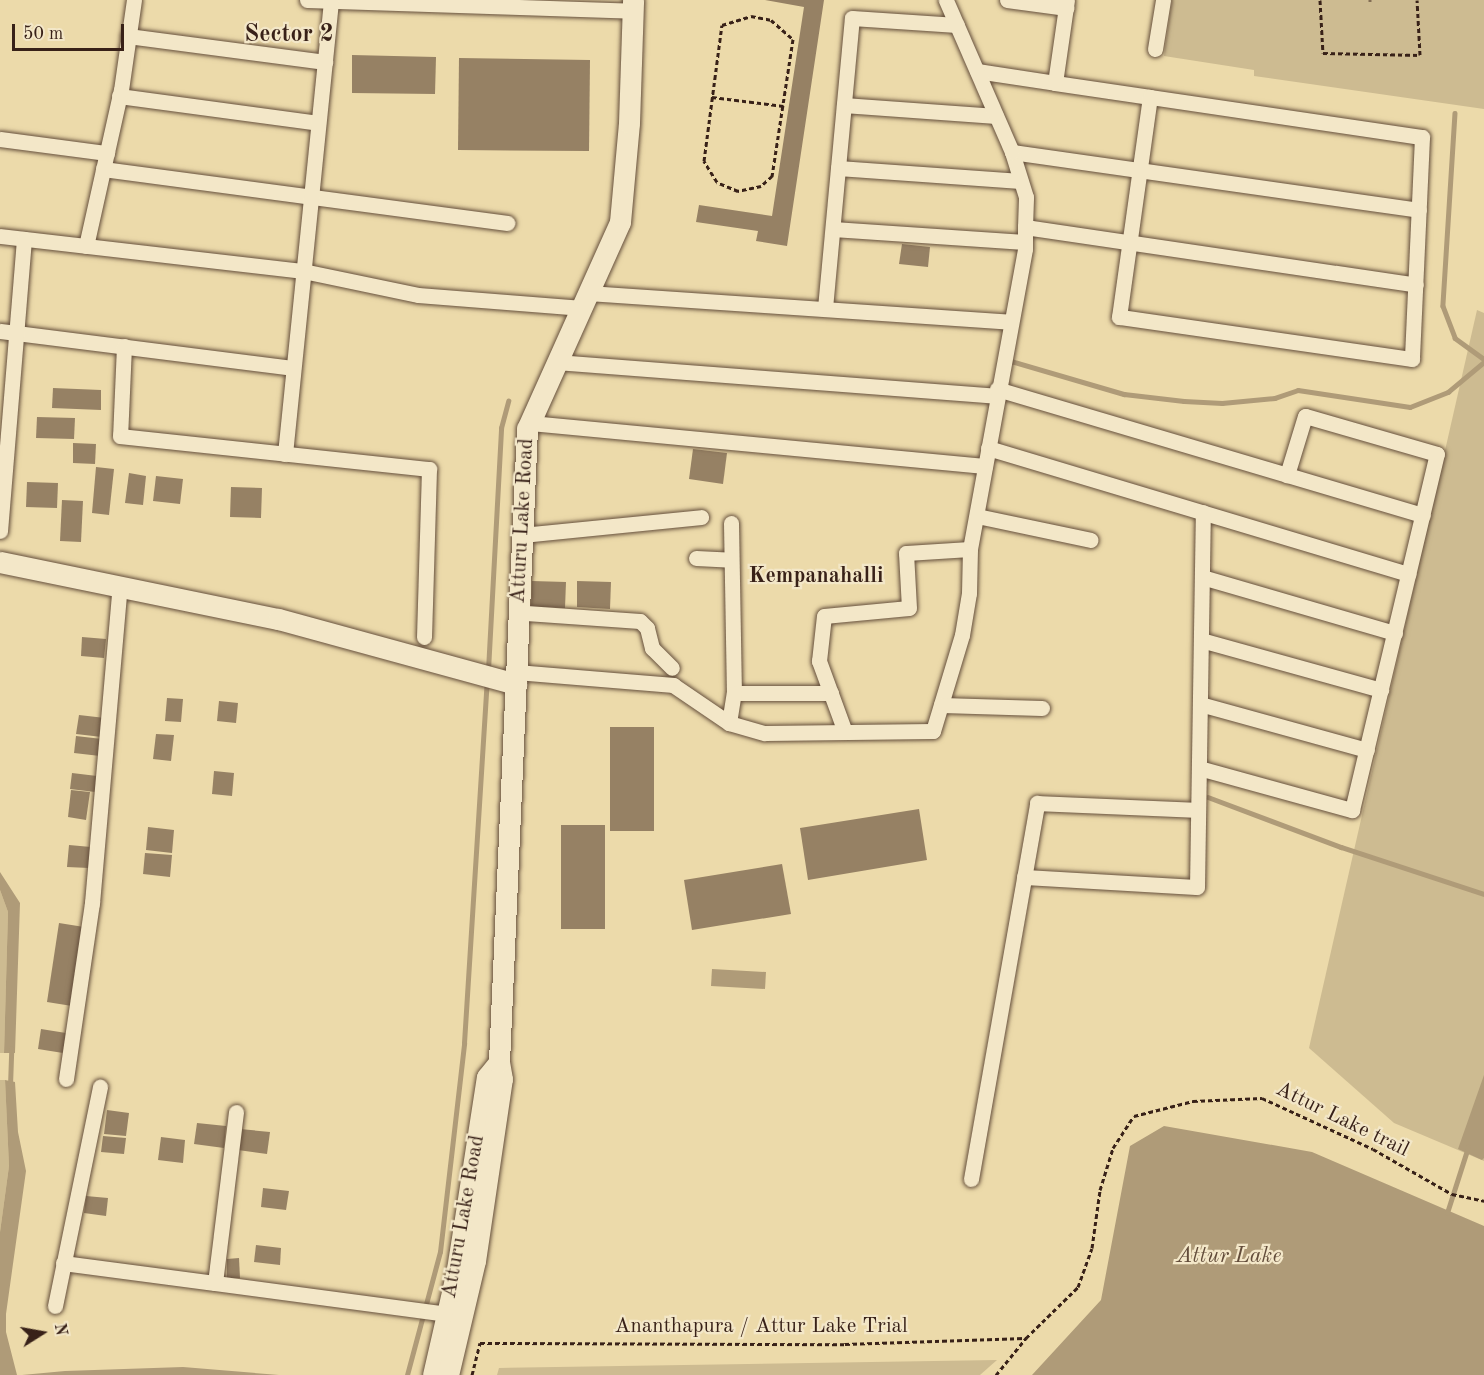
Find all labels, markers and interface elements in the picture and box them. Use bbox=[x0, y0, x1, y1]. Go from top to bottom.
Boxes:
scale bar bbox=[15, 12, 128, 50]
district label: Sector 2 bbox=[244, 22, 334, 50]
text: 50 m bbox=[23, 25, 63, 43]
street label: Atturu Lake Road bbox=[506, 438, 540, 604]
district label: Kempanahalli bbox=[748, 564, 884, 590]
street label: Attur Lake trail bbox=[1271, 1077, 1413, 1163]
street label: Atturu Lake Road bbox=[437, 1133, 491, 1301]
water label: Attur Lake bbox=[1177, 1244, 1281, 1270]
north arrow bbox=[12, 1303, 72, 1363]
street label: Ananthapura / Attur Lake Trial bbox=[614, 1314, 908, 1340]
text: N bbox=[51, 1322, 69, 1337]

